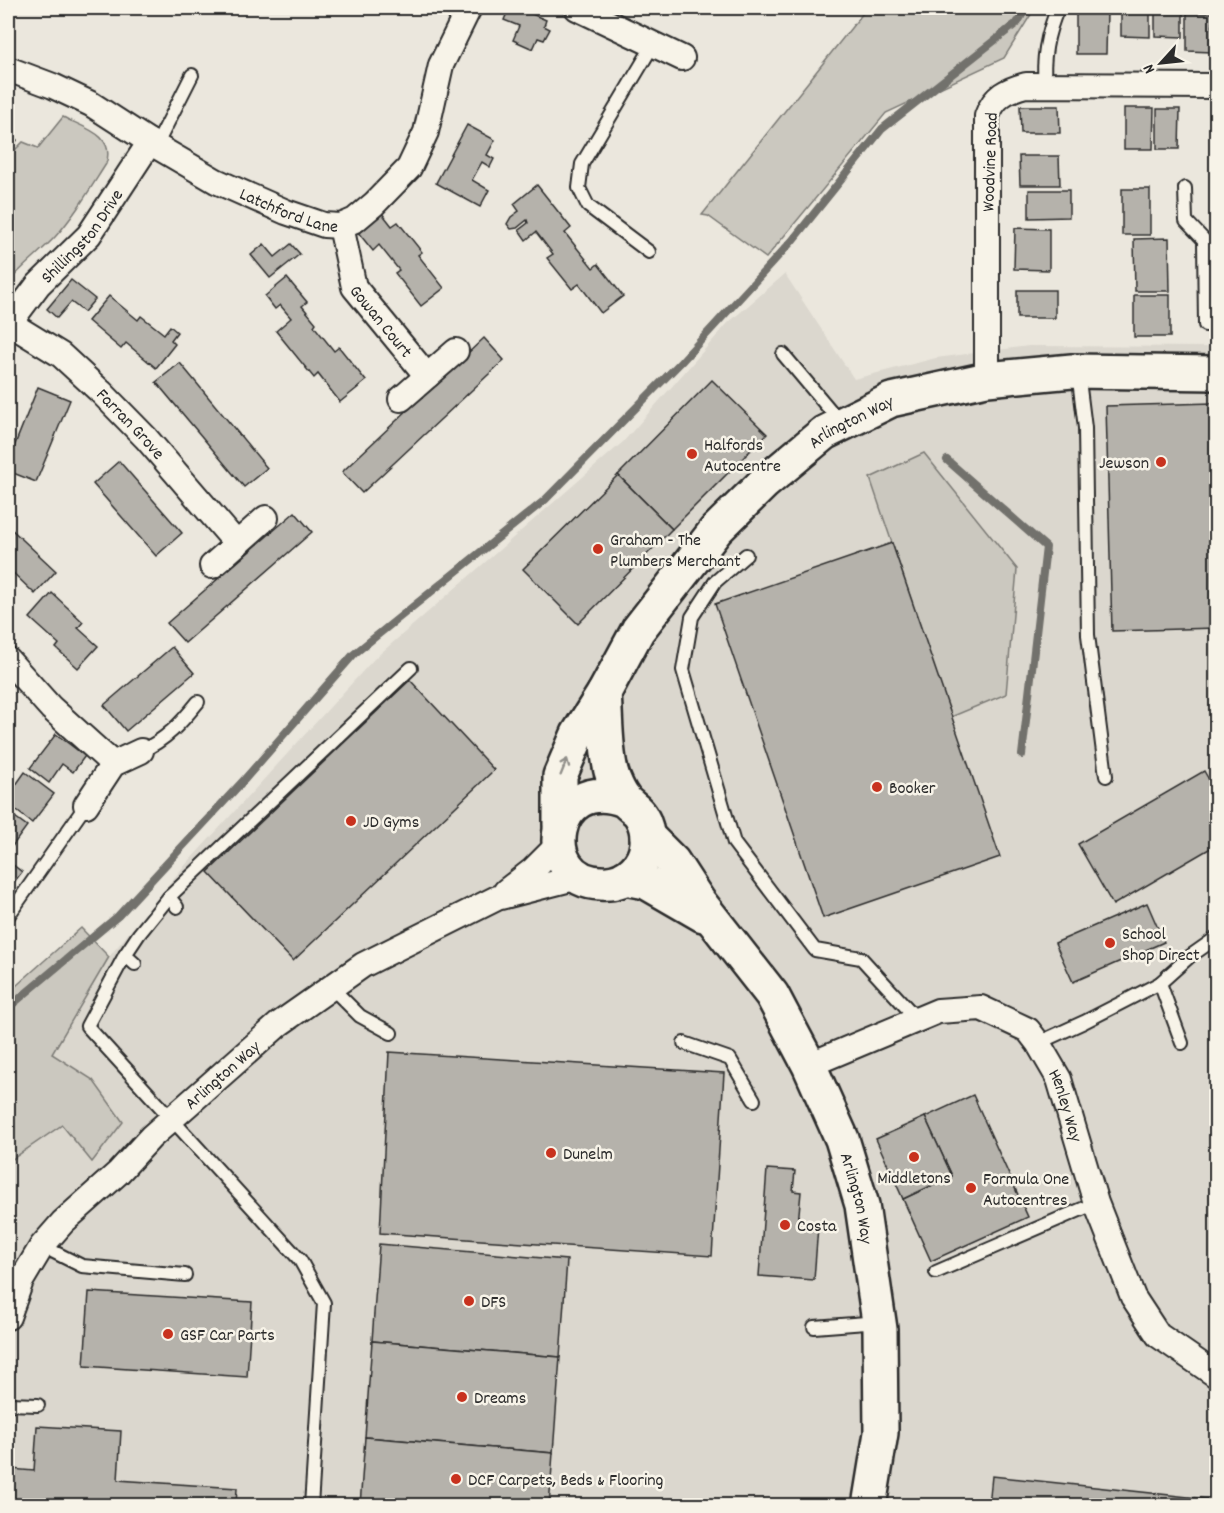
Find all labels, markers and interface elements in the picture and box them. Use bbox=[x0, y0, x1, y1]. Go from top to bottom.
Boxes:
north arrow bbox=[1131, 33, 1191, 93]
text: N bbox=[1138, 60, 1162, 77]
street label: Woodvine Road bbox=[977, 112, 1006, 212]
street label: Latchford Lane bbox=[235, 183, 339, 241]
street label: Shillingston Drive bbox=[36, 185, 131, 290]
street label: Gowan Court bbox=[342, 281, 417, 364]
street label: Farran Grove bbox=[89, 384, 169, 466]
street label: Arlington Way bbox=[804, 390, 899, 456]
place label: Halfords Autocentre bbox=[704, 434, 781, 480]
marker: Halfords Autocentre bbox=[685, 447, 699, 461]
place label: Jewson bbox=[1099, 452, 1149, 477]
marker: Jewson bbox=[1154, 455, 1168, 469]
place label: Graham - The Plumbers Merchant bbox=[610, 529, 741, 575]
marker: Graham - The Plumbers Merchant bbox=[591, 542, 605, 556]
one-way arrow bbox=[559, 758, 570, 777]
place label: Booker bbox=[889, 777, 936, 802]
marker: Booker bbox=[870, 780, 884, 794]
place label: JD Gyms bbox=[363, 811, 419, 836]
marker: JD Gyms bbox=[344, 814, 358, 828]
place label: School Shop Direct bbox=[1122, 923, 1200, 969]
marker: School Shop Direct bbox=[1103, 936, 1117, 950]
street label: Arlington Way bbox=[180, 1036, 267, 1117]
street label: Henley Way bbox=[1041, 1065, 1087, 1146]
place label: Dunelm bbox=[563, 1143, 613, 1168]
marker: Dunelm bbox=[544, 1146, 558, 1160]
street label: Arlington Way bbox=[832, 1150, 878, 1246]
marker: Middletons bbox=[907, 1150, 921, 1164]
place label: Middletons bbox=[877, 1167, 951, 1192]
place label: Formula One Autocentres bbox=[983, 1168, 1069, 1214]
marker: Formula One Autocentres bbox=[964, 1181, 978, 1195]
place label: Costa bbox=[797, 1215, 837, 1240]
marker: Costa bbox=[778, 1218, 792, 1232]
place label: DFS bbox=[481, 1291, 506, 1316]
marker: DFS bbox=[462, 1294, 476, 1308]
place label: GSF Car Parts bbox=[180, 1324, 275, 1349]
marker: GSF Car Parts bbox=[161, 1327, 175, 1341]
place label: Dreams bbox=[474, 1387, 526, 1412]
marker: Dreams bbox=[455, 1390, 469, 1404]
place label: DCF Carpets, Beds & Flooring bbox=[468, 1469, 664, 1494]
marker: DCF Carpets, Beds & Flooring bbox=[449, 1472, 463, 1486]

